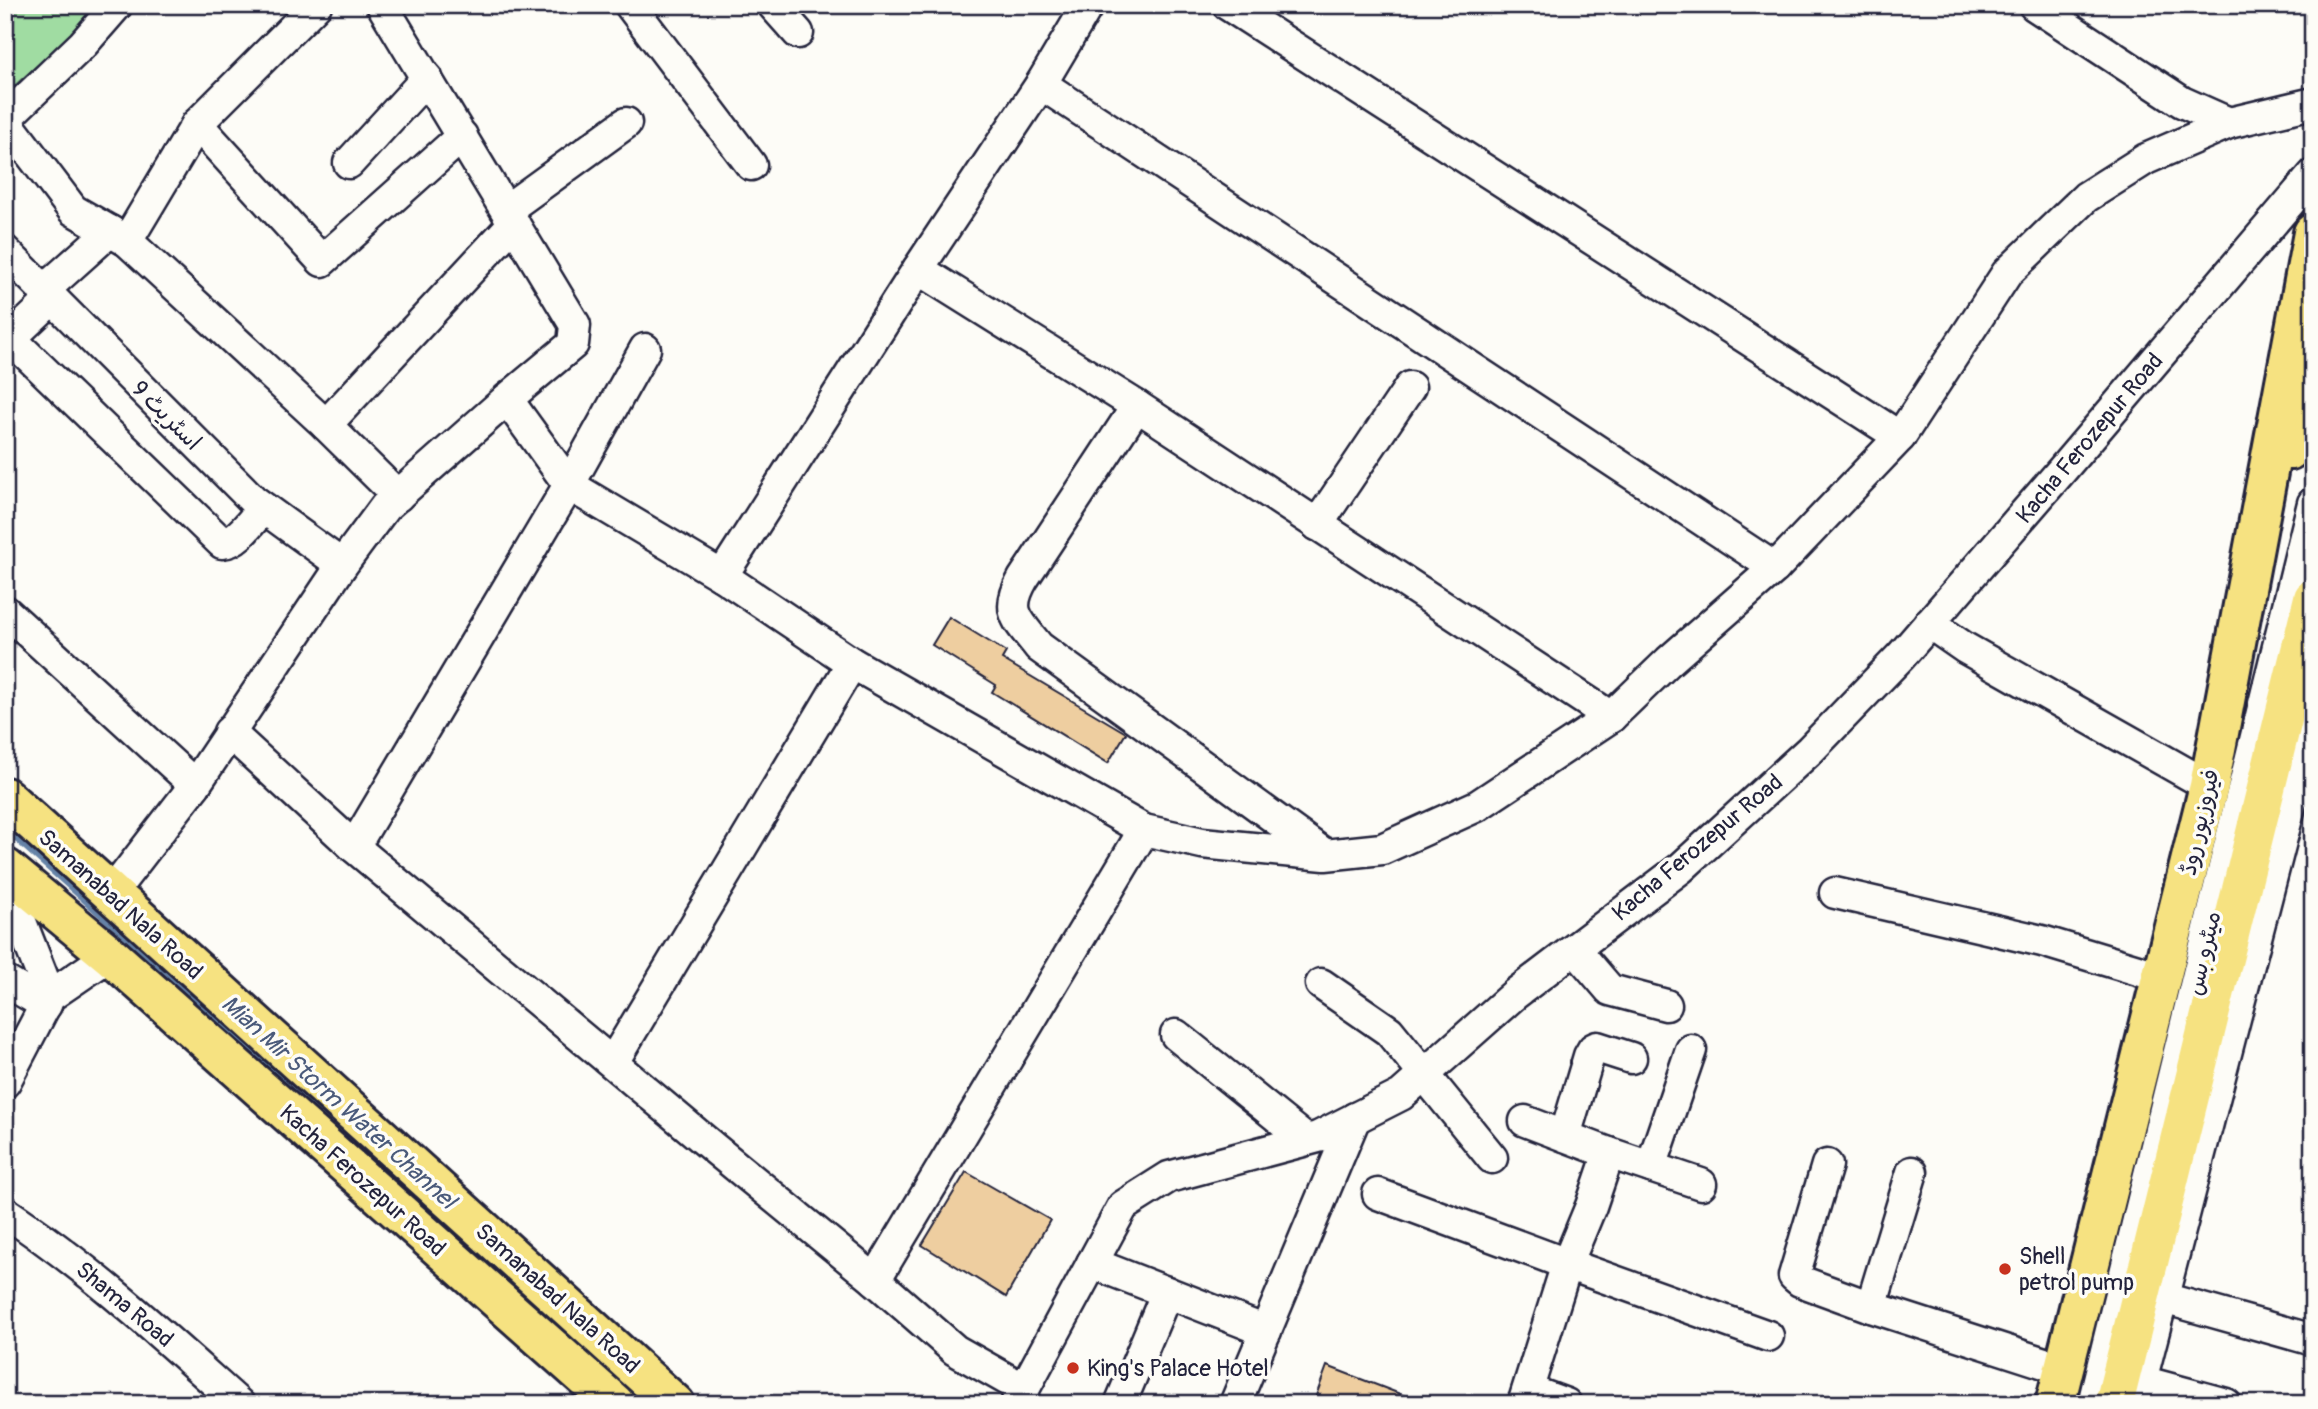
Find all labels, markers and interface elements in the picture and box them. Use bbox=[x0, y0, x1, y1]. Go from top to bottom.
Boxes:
street label: Kacha Ferozepur Road bbox=[2010, 347, 2169, 530]
street label: اسٹریٹ 9 bbox=[126, 374, 208, 456]
street label: فیروزپور روڈ bbox=[2173, 766, 2226, 878]
street label: Kacha Ferozepur Road bbox=[1606, 768, 1789, 927]
street label: Samanabad Nala Road bbox=[32, 823, 209, 986]
street label: میٹرو بس bbox=[2180, 908, 2227, 998]
water label: Mian Mir Storm Water Channel bbox=[216, 989, 463, 1217]
street label: Kacha Ferozepur Road bbox=[273, 1098, 452, 1263]
street label: Samanabad Nala Road bbox=[469, 1217, 646, 1380]
place label: Shell petrol pump bbox=[2019, 1242, 2134, 1297]
street label: Shama Road bbox=[70, 1255, 179, 1354]
marker: Shell petrol pump bbox=[1997, 1261, 2013, 1277]
place label: King's Palace Hotel bbox=[1087, 1354, 1269, 1383]
marker: King's Palace Hotel bbox=[1065, 1360, 1081, 1376]

